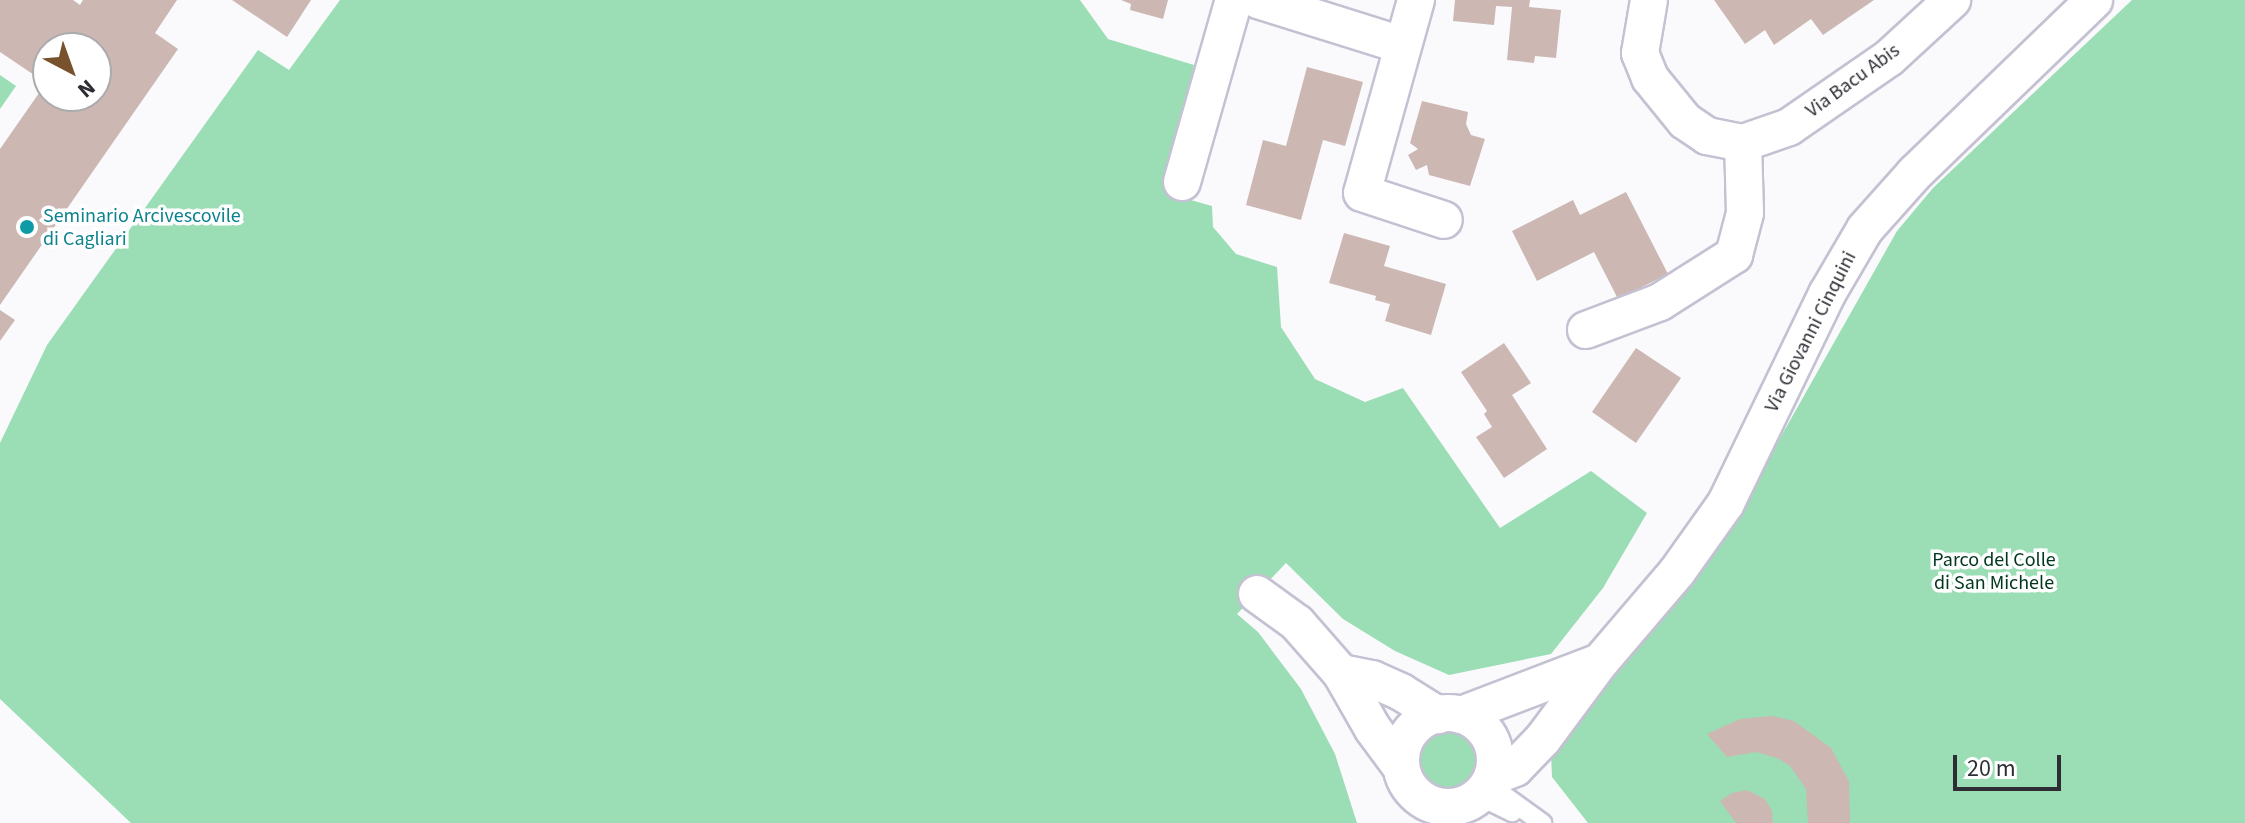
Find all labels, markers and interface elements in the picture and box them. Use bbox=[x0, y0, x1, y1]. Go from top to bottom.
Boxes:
north arrow bbox=[32, 32, 112, 112]
street label: Via Bacu Abis bbox=[1801, 39, 1905, 123]
text: N bbox=[70, 72, 102, 105]
place label: Seminario Arcivescovile di Cagliari bbox=[43, 204, 241, 251]
marker: Seminario Arcivescovile di Cagliari bbox=[18, 218, 36, 236]
street label: Via Giovanni Cinquini bbox=[1760, 248, 1862, 416]
park label: Parco del Colle di San Michele bbox=[1932, 548, 2056, 595]
scale bar bbox=[1957, 739, 2065, 789]
text: 20 m bbox=[1967, 751, 2016, 786]

